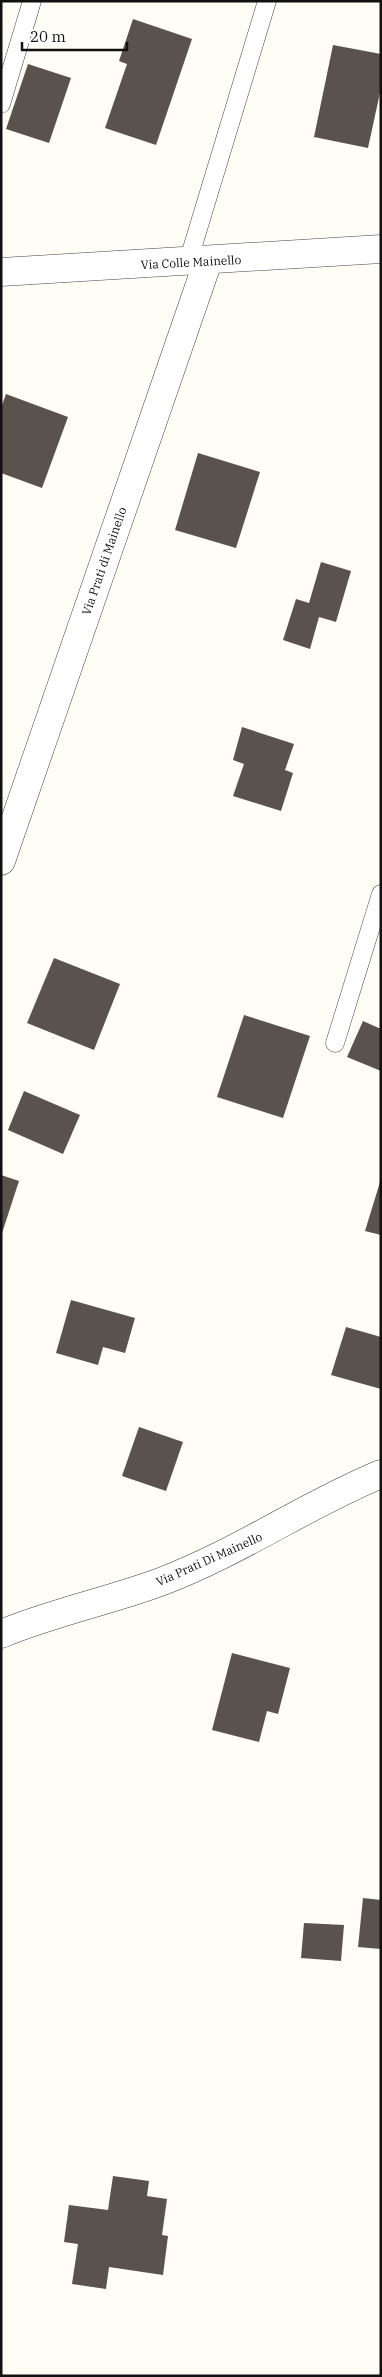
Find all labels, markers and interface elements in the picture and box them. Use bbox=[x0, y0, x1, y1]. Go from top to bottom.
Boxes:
scale bar bbox=[22, 20, 128, 52]
text: 20 m bbox=[30, 27, 66, 46]
street label: Via Colle Mainello bbox=[140, 252, 242, 272]
street label: Via Prati di Mainello bbox=[78, 505, 130, 617]
street label: Via Prati Di Mainello bbox=[154, 1529, 265, 1589]

